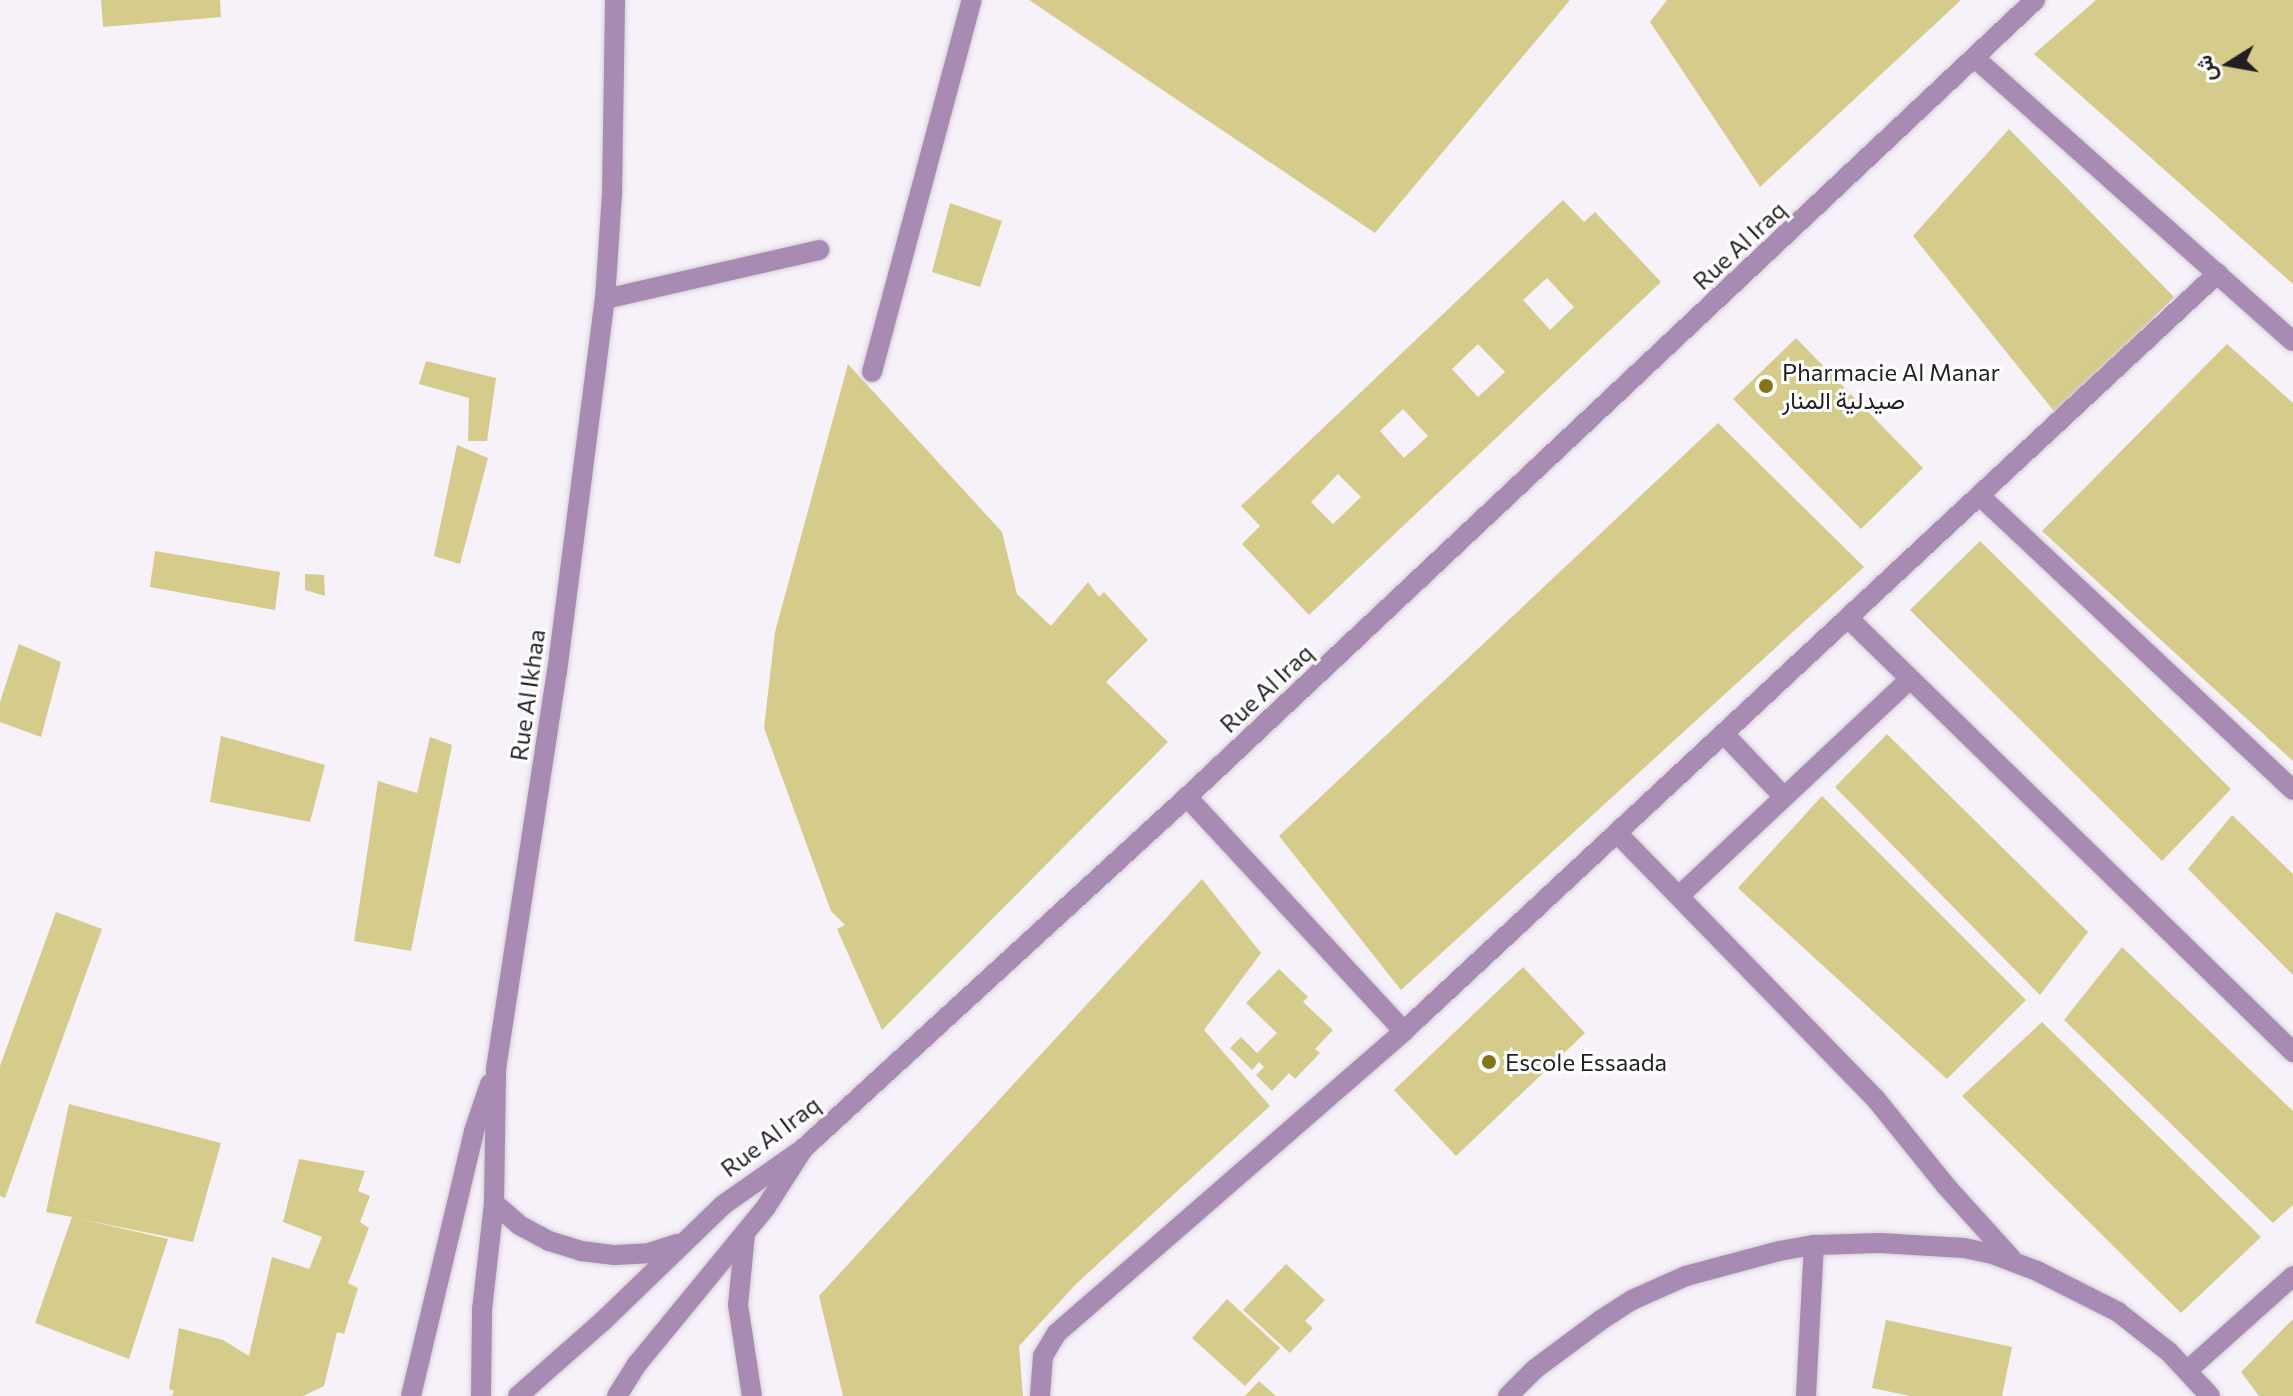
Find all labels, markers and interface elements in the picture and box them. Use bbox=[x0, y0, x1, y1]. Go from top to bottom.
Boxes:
north arrow bbox=[2189, 24, 2269, 104]
text: ش bbox=[2189, 53, 2221, 84]
street label: Rue Al Iraq bbox=[1687, 195, 1791, 295]
place label: Pharmacie Al Manar صيدلية المنار bbox=[1782, 358, 2000, 414]
marker: Pharmacie Al Manar صيدلية المنار bbox=[1757, 377, 1775, 395]
street label: Rue Al Ikhaa bbox=[504, 627, 550, 763]
street label: Rue Al Iraq bbox=[1214, 638, 1318, 738]
place label: Escole Essaada bbox=[1505, 1048, 1667, 1076]
marker: Escole Essaada bbox=[1480, 1053, 1498, 1071]
street label: Rue Al Iraq bbox=[715, 1089, 825, 1183]

